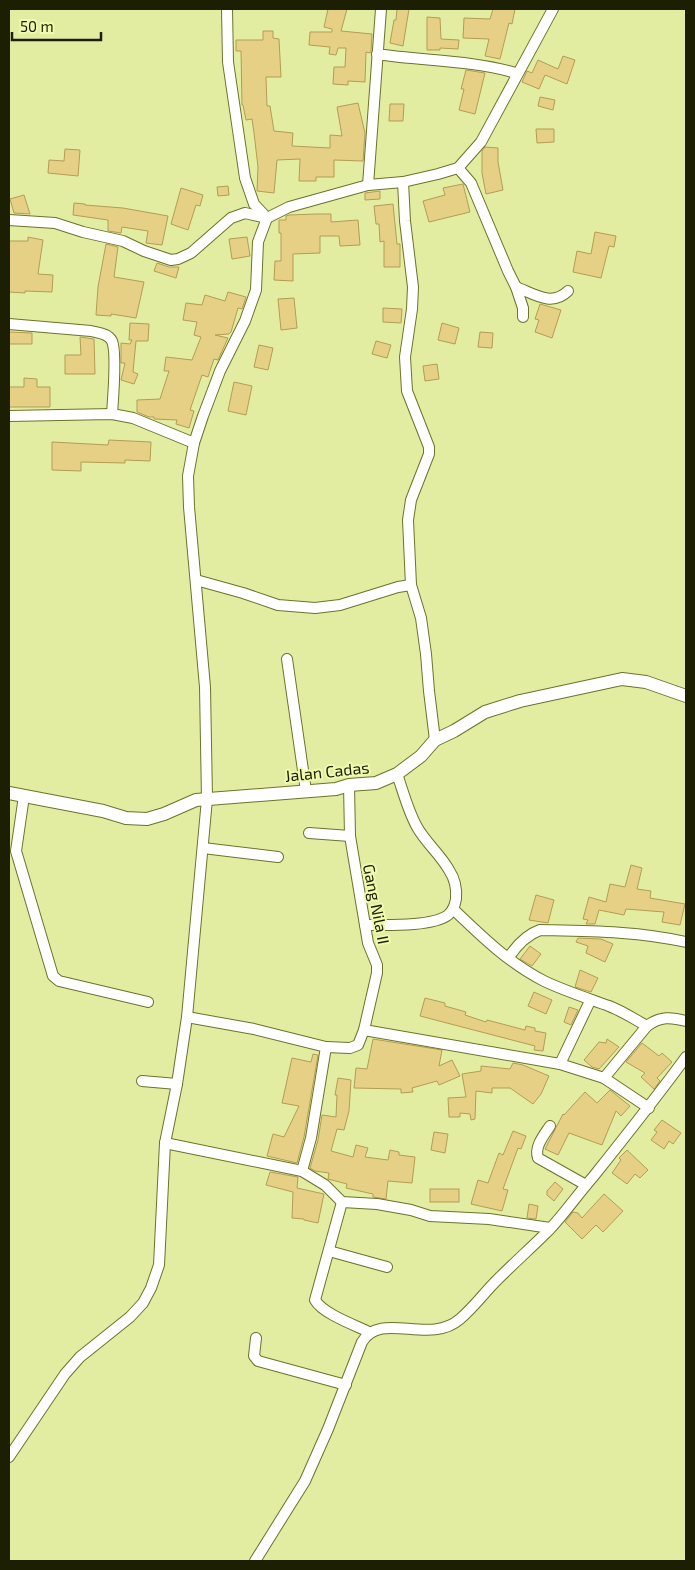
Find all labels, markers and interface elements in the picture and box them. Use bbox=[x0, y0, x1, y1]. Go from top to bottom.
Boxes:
scale bar bbox=[12, 10, 101, 42]
text: 50 m bbox=[20, 17, 54, 35]
street label: Jalan Cadas bbox=[284, 757, 370, 785]
street label: Gang Nila II bbox=[360, 862, 394, 946]

